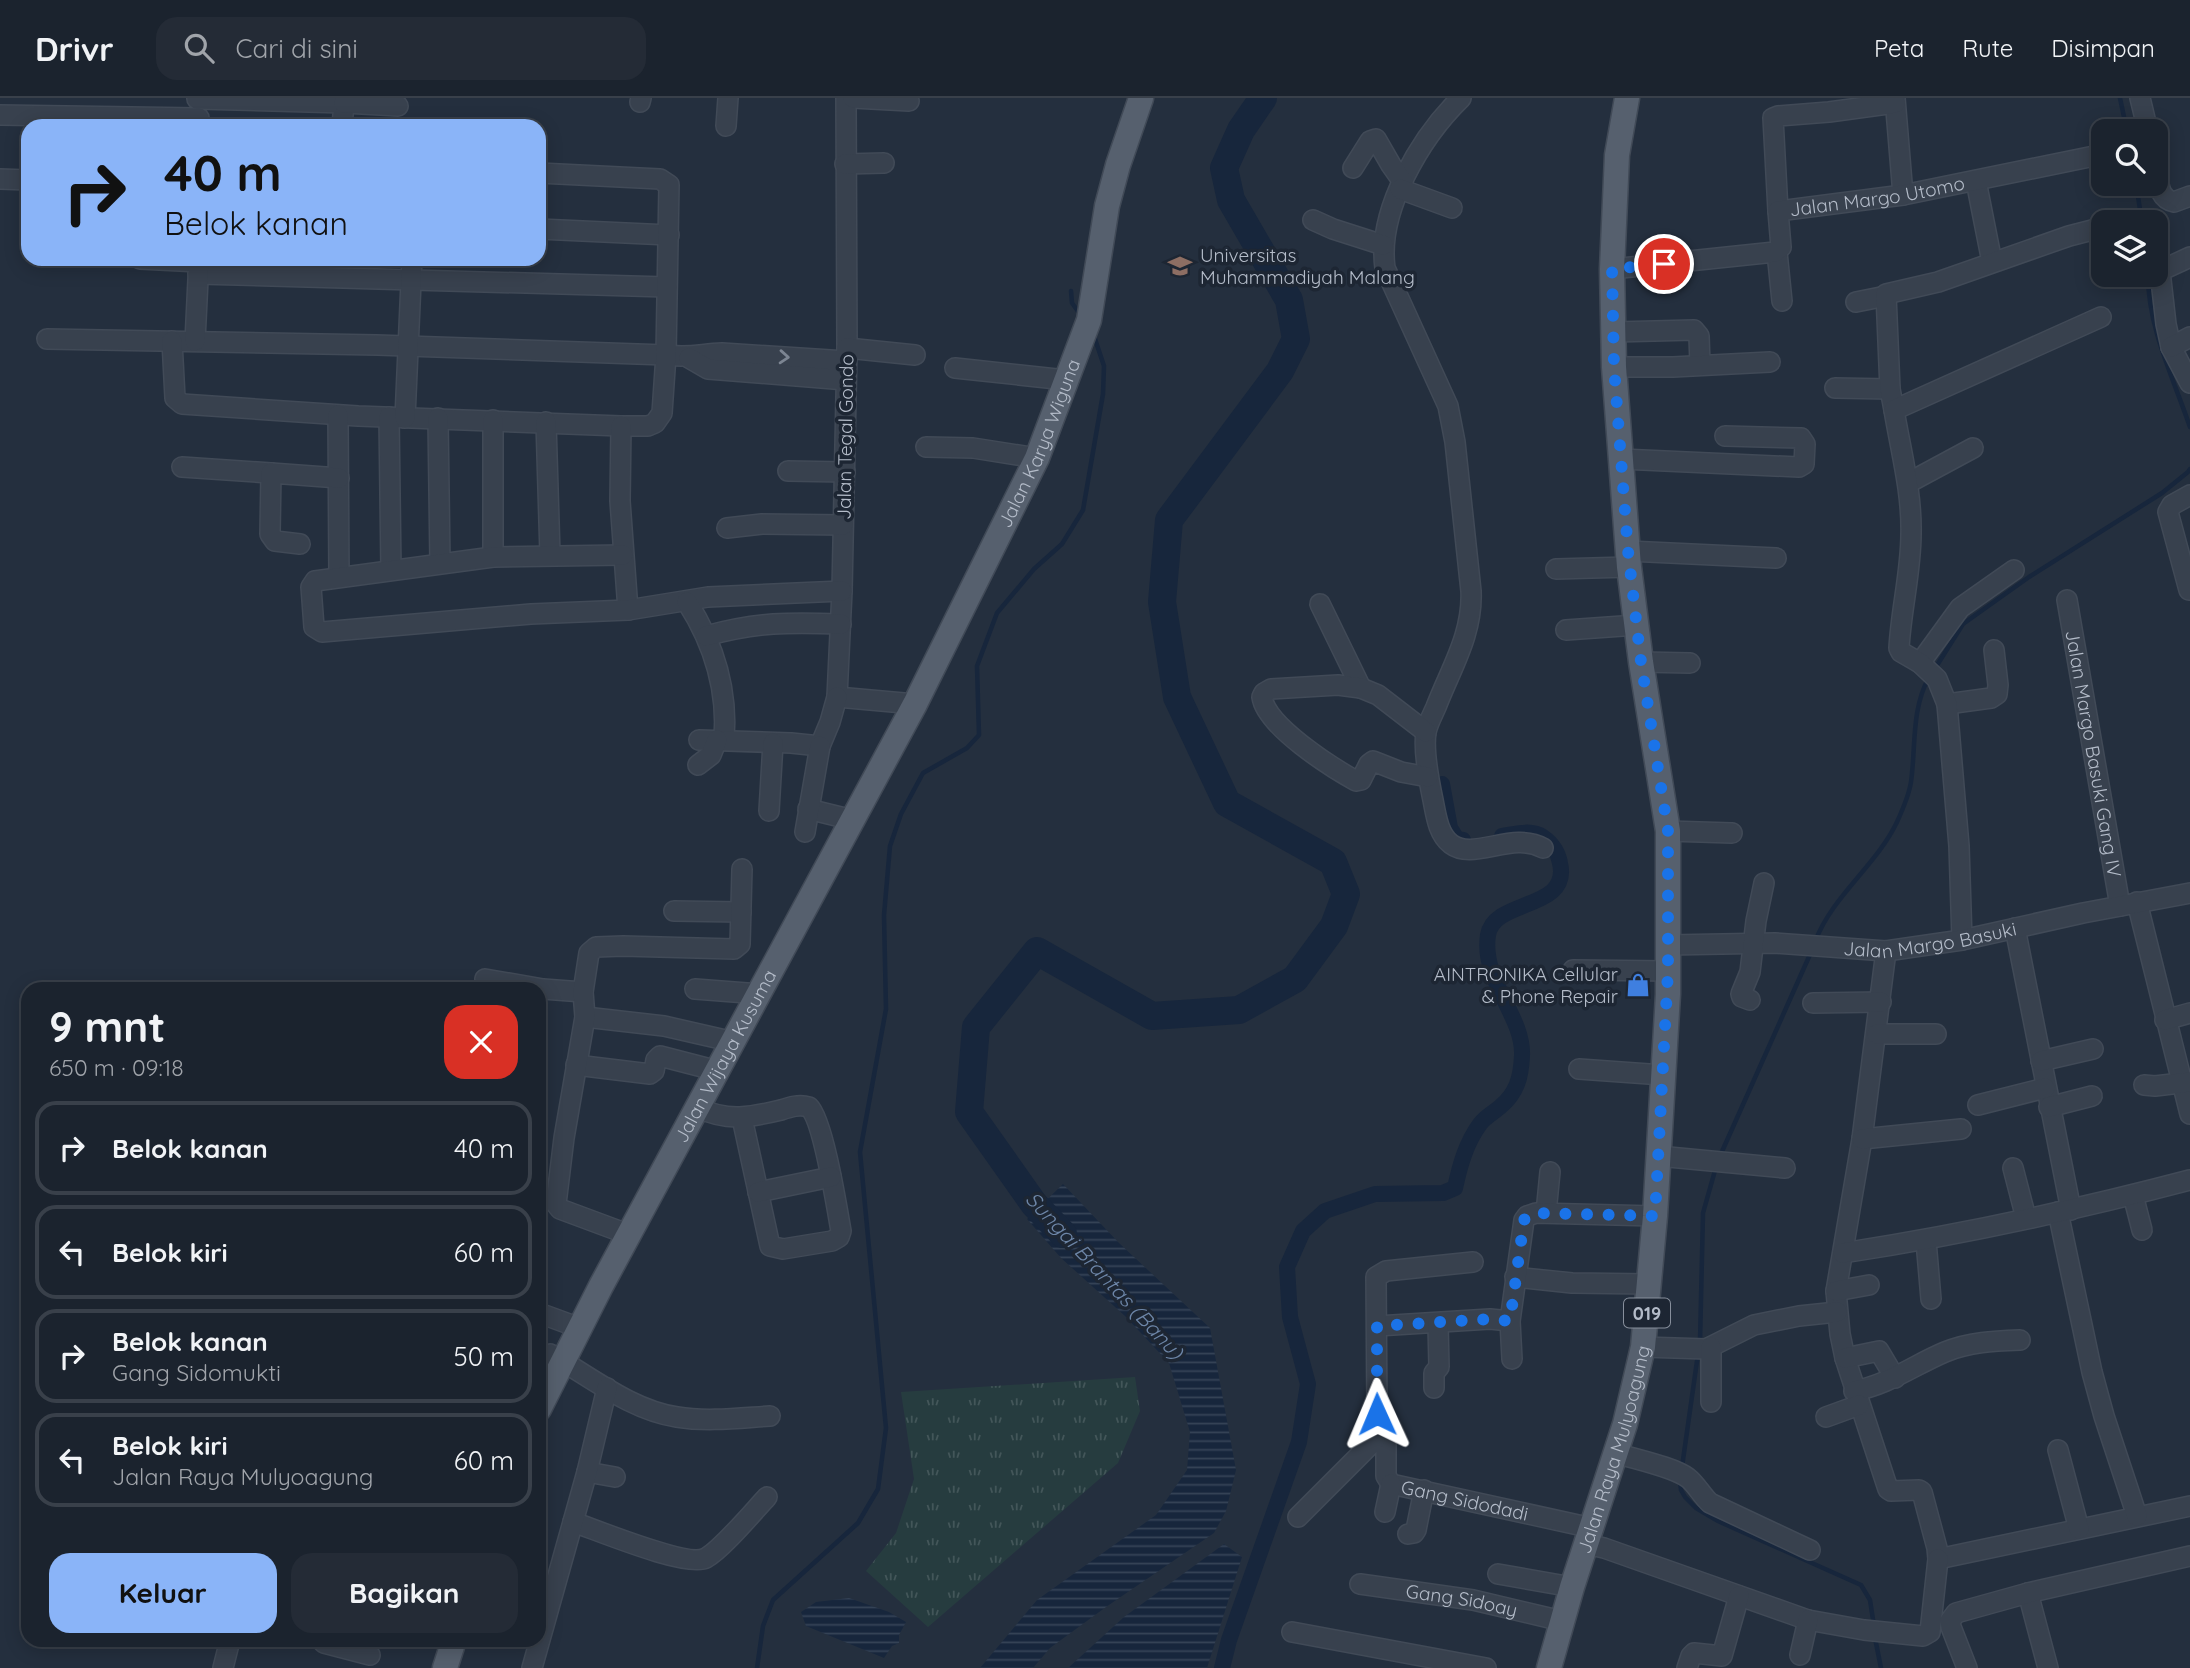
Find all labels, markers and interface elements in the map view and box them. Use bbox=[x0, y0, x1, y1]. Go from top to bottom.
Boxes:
search box bbox=[156, 17, 646, 80]
text: Drivr bbox=[35, 28, 114, 69]
icon: search bbox=[180, 29, 218, 67]
text: Cari di sini bbox=[236, 32, 358, 65]
text: Peta bbox=[1874, 33, 1924, 63]
text: Rute bbox=[1962, 33, 2013, 63]
text: Disimpan bbox=[2051, 33, 2155, 63]
map controls bbox=[2091, 119, 2168, 287]
button: search bbox=[2091, 119, 2168, 196]
text: 40 m bbox=[164, 142, 282, 203]
icon: right bbox=[49, 147, 140, 238]
street label: Jalan Margo Utomo bbox=[1788, 171, 1967, 221]
text: Belok kanan bbox=[164, 203, 348, 243]
button: layers bbox=[2091, 210, 2168, 287]
pin bbox=[1634, 234, 1694, 294]
place label: Universitas Muhammadiyah Malang bbox=[1200, 243, 1415, 289]
icon: arrive bbox=[1645, 245, 1683, 283]
school or university icon: Universitas Muhammadiyah Malang bbox=[1166, 252, 1194, 280]
one-way arrow bbox=[779, 349, 790, 364]
street label: Jalan Tegal Gondo bbox=[832, 354, 858, 520]
street label: Jalan Karya Wiguna bbox=[992, 356, 1085, 532]
street label: Jalan Margo Basuki Gang IV bbox=[2060, 628, 2127, 879]
street label: Jalan Margo Basuki bbox=[1843, 916, 2019, 964]
place label: AINTRONIKA Cellular & Phone Repair bbox=[1434, 962, 1619, 1008]
street label: Jalan Wijaya Kusuma bbox=[669, 965, 781, 1147]
shop icon: AINTRONIKA Cellular & Phone Repair bbox=[1624, 971, 1652, 999]
text: 9 mnt bbox=[49, 1000, 166, 1053]
button: close bbox=[444, 1005, 518, 1079]
text: 650 m · 09:18 bbox=[49, 1053, 184, 1082]
icon: right bbox=[53, 1129, 91, 1167]
text: Belok kanan bbox=[112, 1132, 268, 1165]
text: 40 m bbox=[454, 1132, 514, 1165]
water label: Sungai Brantas (Banu) bbox=[1021, 1186, 1190, 1365]
icon: left bbox=[53, 1233, 91, 1271]
text: Belok kiri bbox=[112, 1236, 228, 1269]
text: 60 m bbox=[454, 1236, 514, 1269]
road number: 019 bbox=[1624, 1298, 1670, 1328]
text: Belok kanan bbox=[112, 1325, 268, 1358]
icon: right bbox=[53, 1337, 91, 1375]
text: 50 m bbox=[454, 1340, 514, 1373]
street label: Jalan Raya Mulyoagung bbox=[1572, 1343, 1655, 1557]
text: Gang Sidomukti bbox=[112, 1358, 281, 1387]
position arrow bbox=[1340, 1377, 1414, 1451]
text: Belok kiri bbox=[112, 1429, 228, 1462]
icon: left bbox=[53, 1441, 91, 1479]
text: 60 m bbox=[454, 1444, 514, 1477]
text: Jalan Raya Mulyoagung bbox=[112, 1462, 373, 1491]
street label: Gang Sidodadi bbox=[1399, 1475, 1531, 1526]
button: Keluar bbox=[49, 1553, 277, 1633]
button: Bagikan bbox=[291, 1553, 518, 1633]
street label: Gang Sidoay bbox=[1404, 1579, 1520, 1622]

